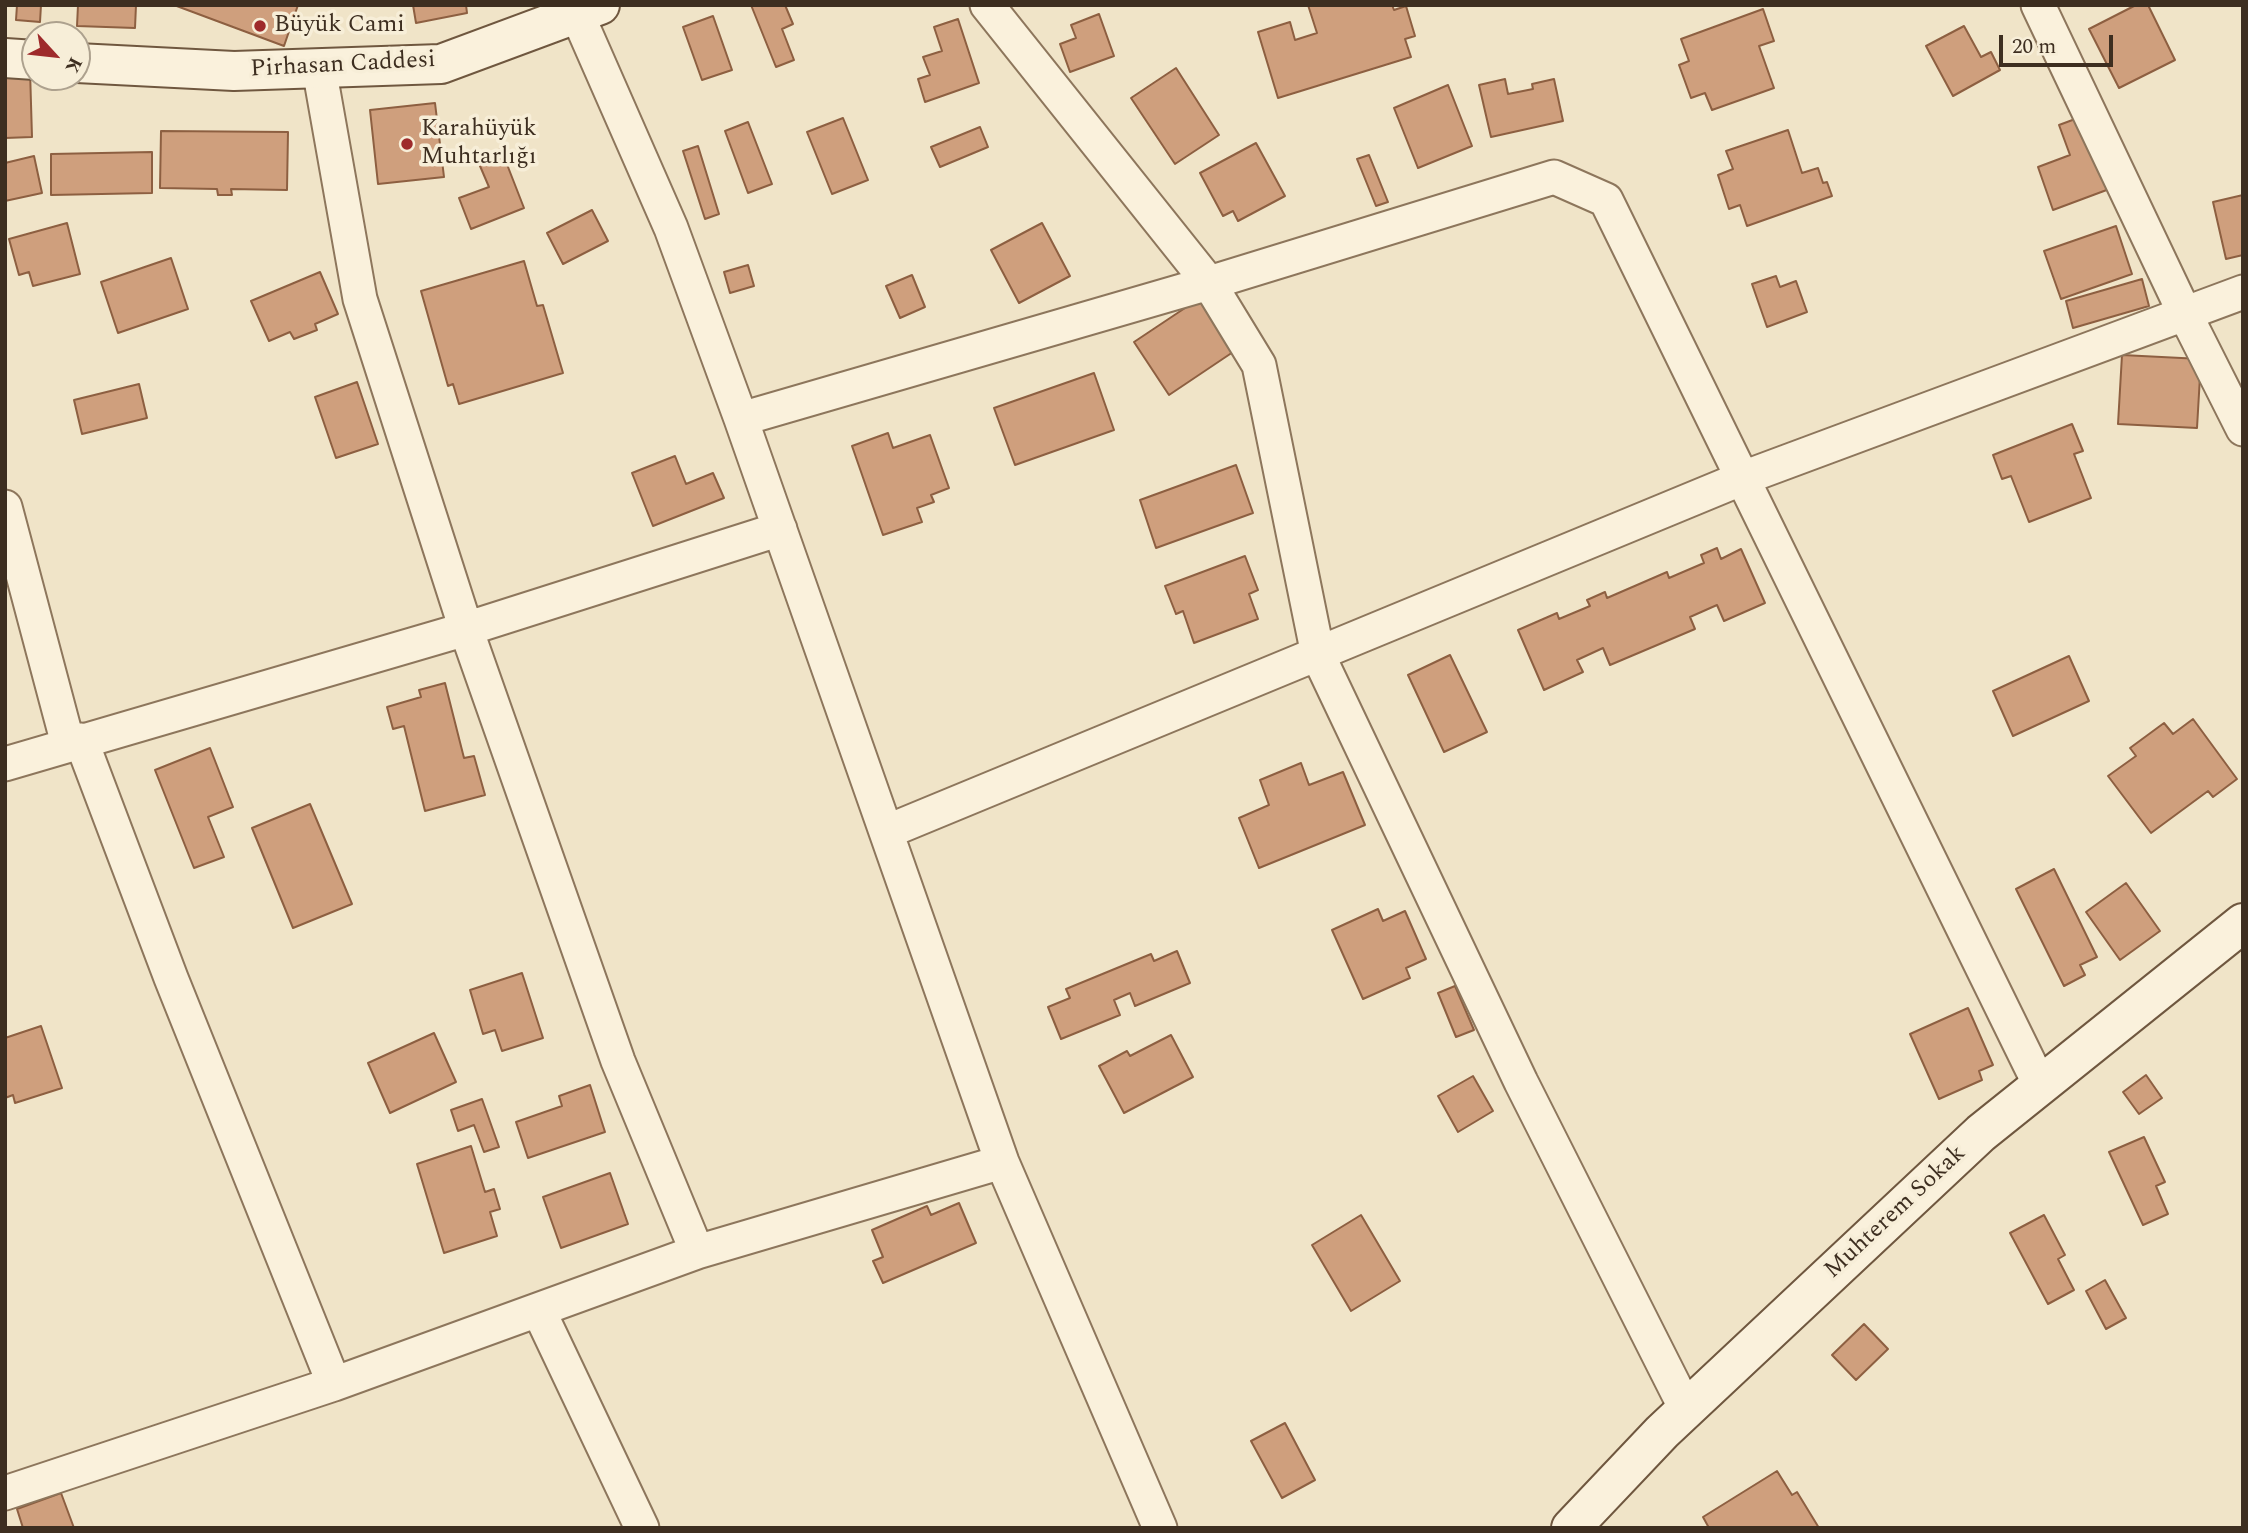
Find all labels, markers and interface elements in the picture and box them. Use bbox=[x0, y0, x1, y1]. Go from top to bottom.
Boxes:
place label: Büyük Cami bbox=[274, 12, 405, 40]
marker: Büyük Cami bbox=[252, 18, 268, 34]
north arrow bbox=[21, 21, 91, 91]
scale bar bbox=[2003, 21, 2117, 65]
text: 20 m bbox=[2012, 31, 2056, 63]
street label: Pirhasan Caddesi bbox=[250, 47, 436, 85]
text: K bbox=[57, 52, 90, 78]
place label: Karahüyük Muhtarlığı bbox=[421, 116, 537, 172]
marker: Karahüyük Muhtarlığı bbox=[399, 136, 415, 152]
street label: Muhterem Sokak bbox=[1819, 1140, 1973, 1286]

